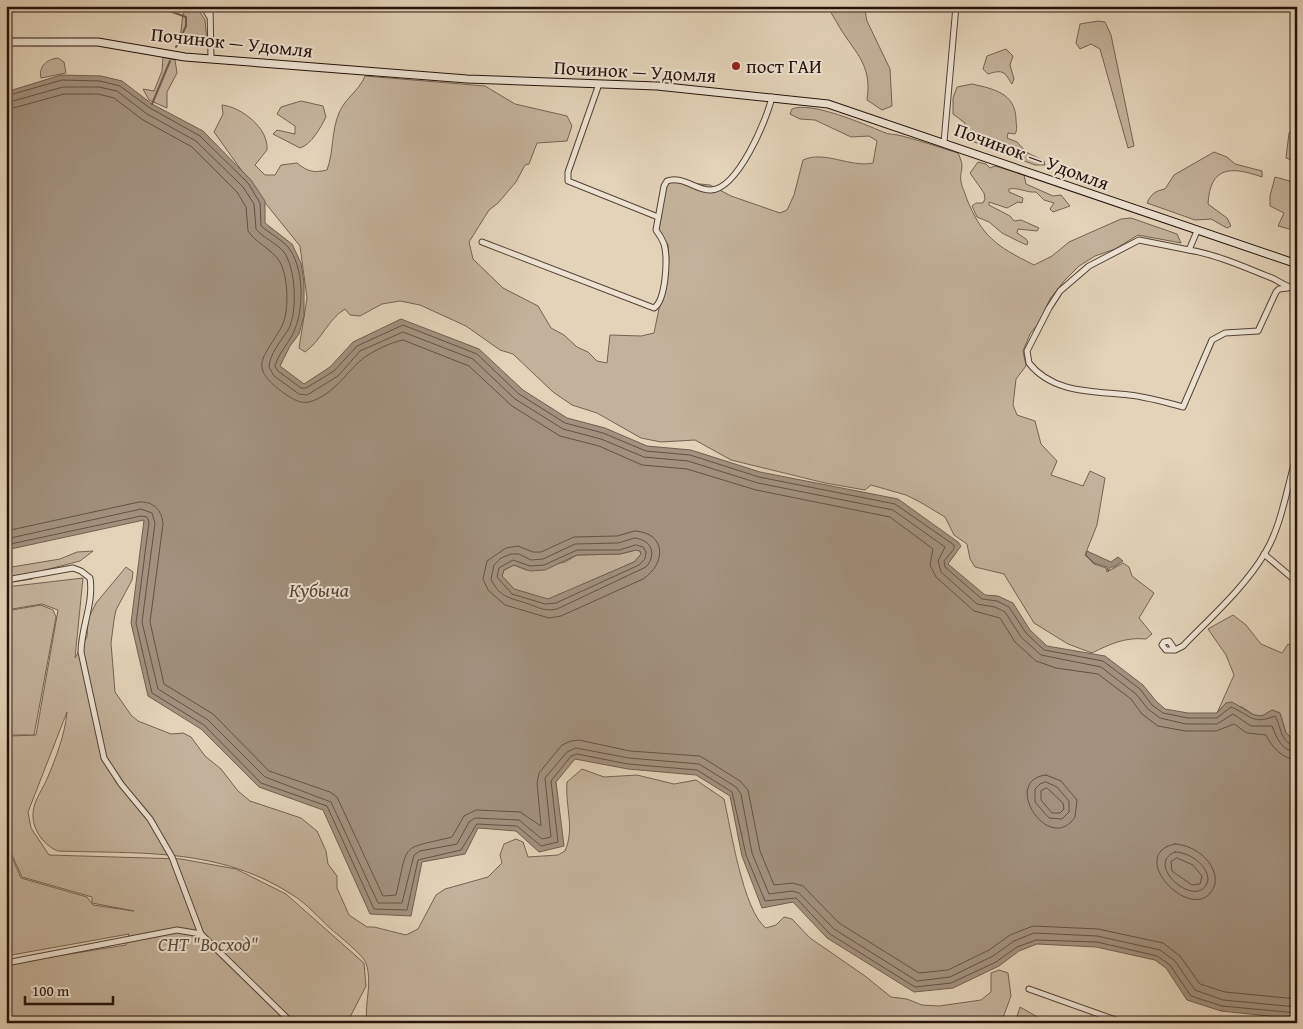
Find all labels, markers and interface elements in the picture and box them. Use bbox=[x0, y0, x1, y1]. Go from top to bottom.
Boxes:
street label: Починок — Удомля bbox=[150, 20, 315, 64]
place label: пост ГАИ bbox=[746, 52, 822, 80]
street label: Починок — Удомля bbox=[553, 53, 717, 89]
marker: пост ГАИ bbox=[730, 60, 742, 72]
street label: Починок — Удомля bbox=[951, 115, 1113, 197]
water label: Кубыча bbox=[289, 575, 350, 604]
park label: СНТ "Восход" bbox=[158, 930, 258, 958]
scale bar bbox=[25, 974, 112, 1006]
text: 100 m bbox=[32, 980, 70, 1001]

